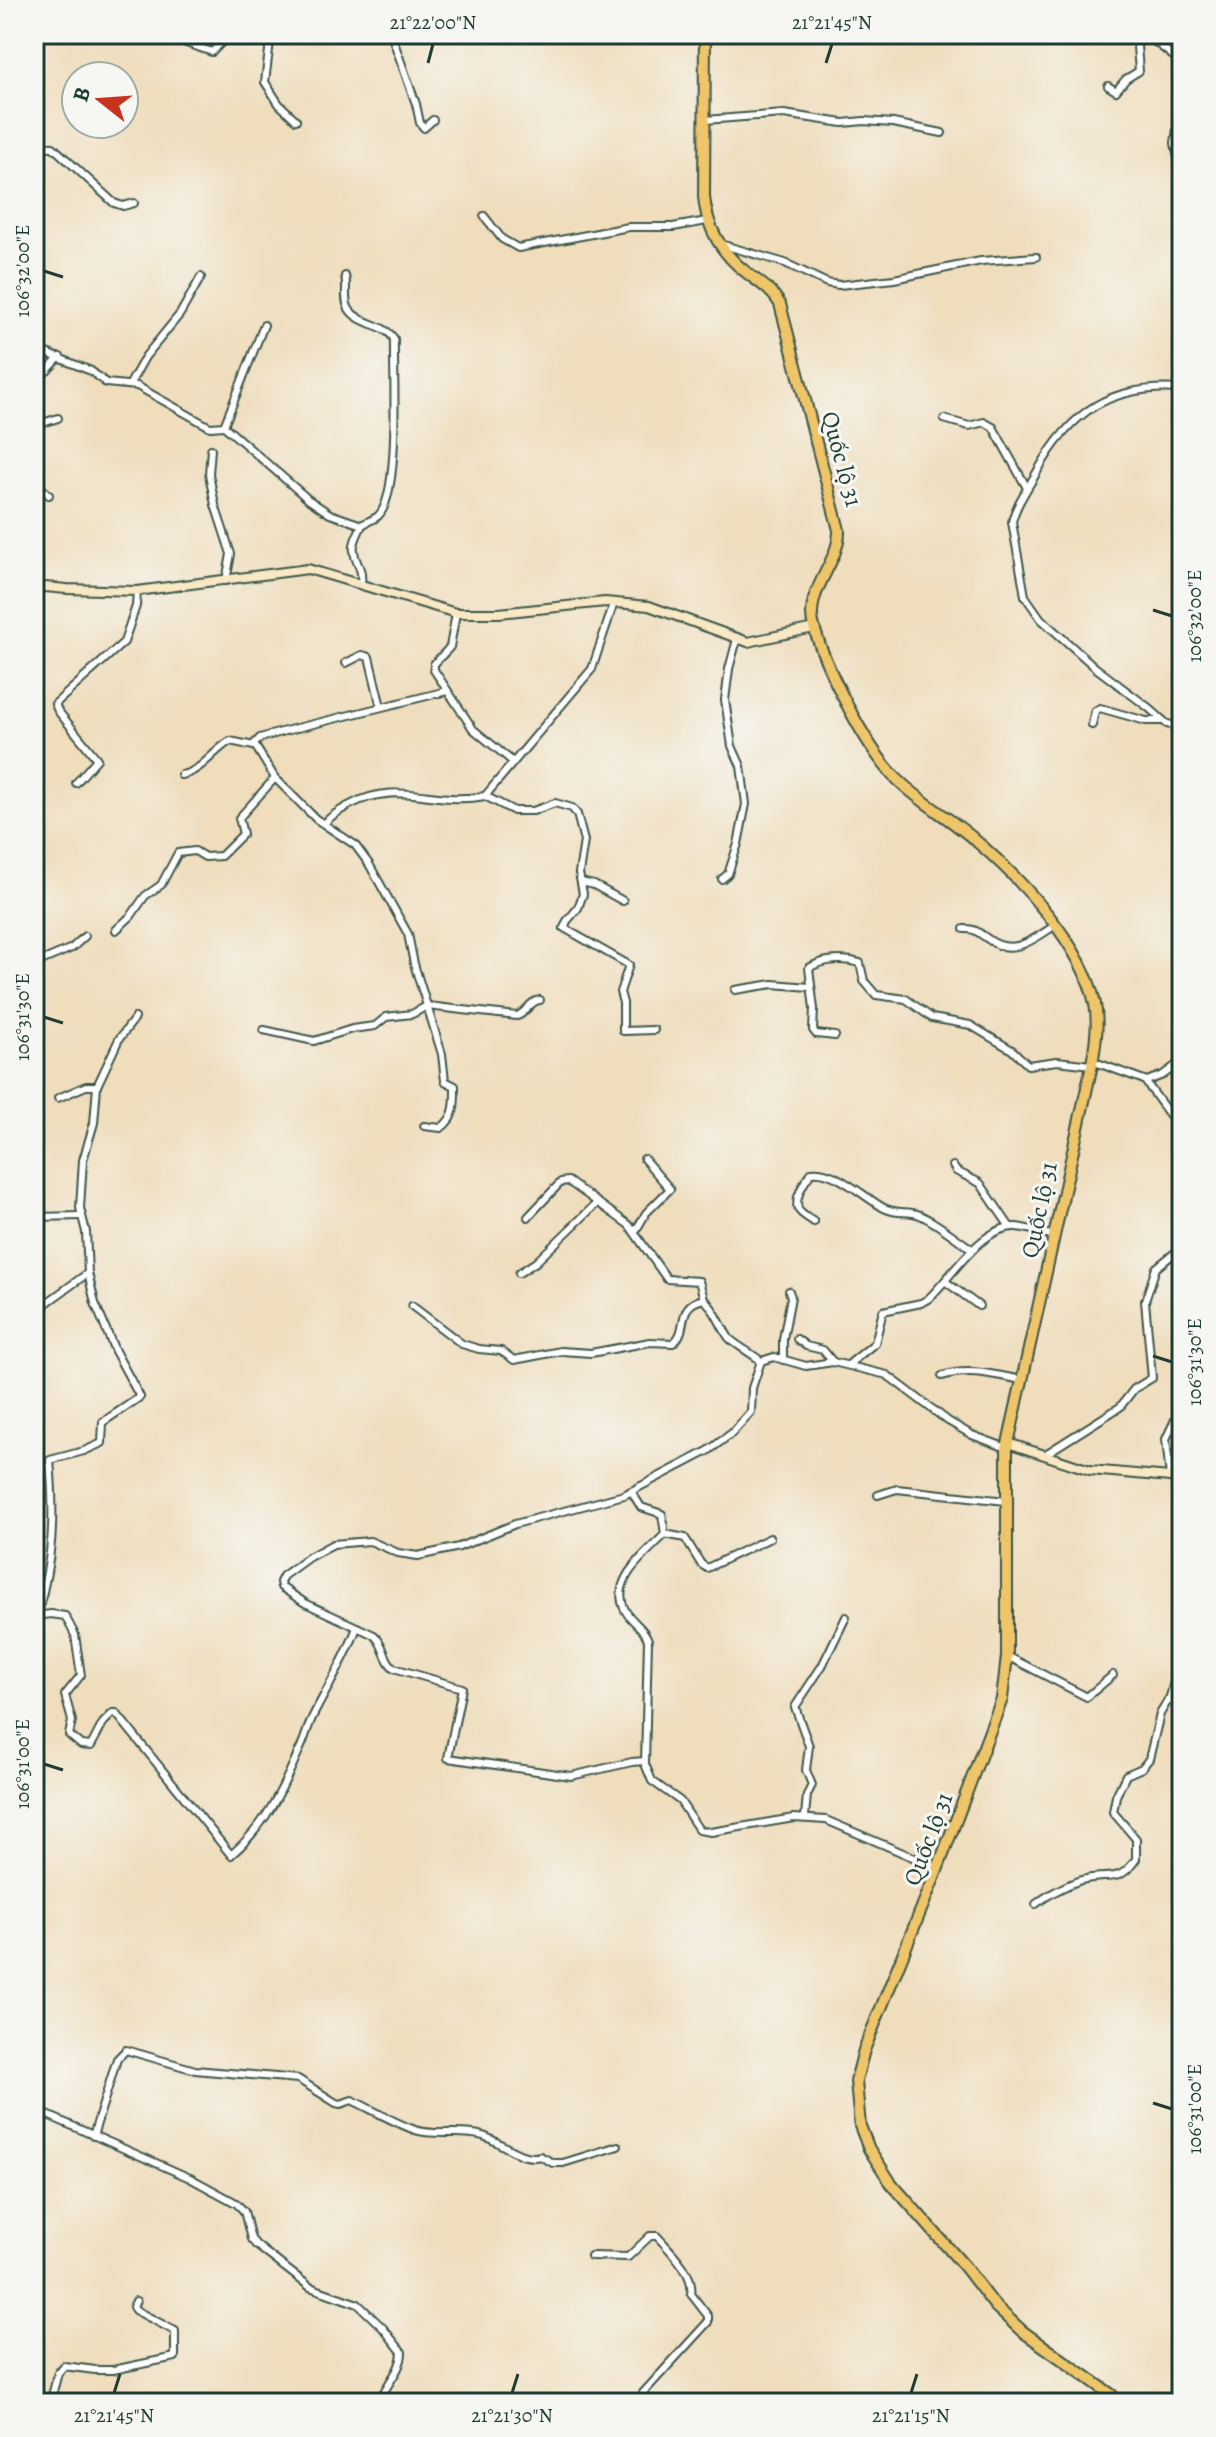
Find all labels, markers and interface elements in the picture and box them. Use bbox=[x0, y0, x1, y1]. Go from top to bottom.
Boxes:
text: 21°22'00"N bbox=[390, 9, 476, 36]
text: 21°21'45"N bbox=[792, 9, 872, 36]
north arrow bbox=[60, 60, 140, 140]
text: B bbox=[65, 83, 98, 105]
text: 106°32'00"E bbox=[9, 224, 36, 318]
street label: Quốc lộ 31 bbox=[814, 408, 870, 510]
text: 106°32'00"E bbox=[1181, 569, 1208, 663]
text: 106°31'30"E bbox=[9, 973, 36, 1061]
street label: Quốc lộ 31 bbox=[1013, 1159, 1065, 1261]
text: 106°31'30"E bbox=[1181, 1318, 1208, 1406]
text: 106°31'00"E bbox=[9, 1719, 36, 1809]
street label: Quốc lộ 31 bbox=[896, 1788, 960, 1890]
text: 106°31'00"E bbox=[1181, 2064, 1208, 2154]
text: 21°21'45"N bbox=[74, 2402, 154, 2429]
text: 21°21'30"N bbox=[471, 2402, 553, 2429]
text: 21°21'15"N bbox=[872, 2402, 950, 2429]

